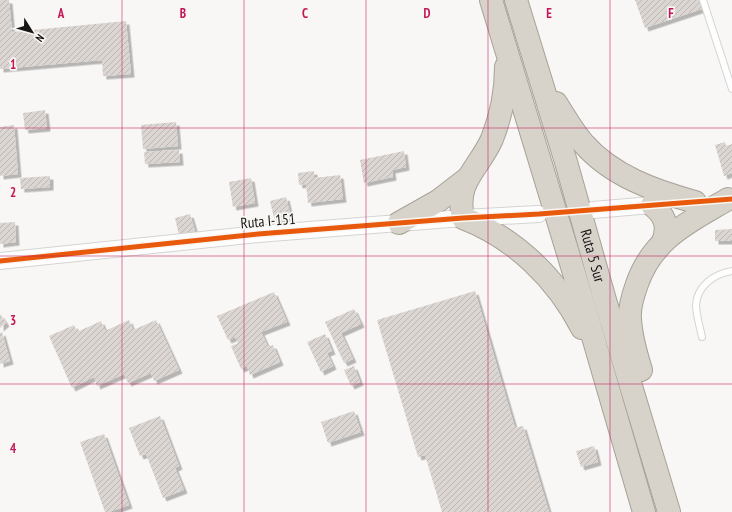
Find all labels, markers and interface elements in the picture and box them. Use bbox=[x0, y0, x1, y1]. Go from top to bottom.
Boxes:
text: A bbox=[57, 5, 65, 22]
text: B bbox=[180, 5, 186, 22]
text: C bbox=[302, 5, 308, 22]
text: D bbox=[424, 5, 431, 22]
text: E bbox=[546, 5, 552, 22]
text: F bbox=[668, 5, 674, 22]
north arrow bbox=[12, 12, 52, 52]
text: N bbox=[33, 31, 47, 45]
text: 1 bbox=[10, 56, 16, 73]
text: 2 bbox=[10, 184, 16, 201]
street label: Ruta I-151 bbox=[240, 209, 296, 232]
street label: Ruta 5 Sur bbox=[576, 227, 610, 285]
text: 3 bbox=[10, 312, 16, 329]
text: 4 bbox=[10, 440, 17, 457]

